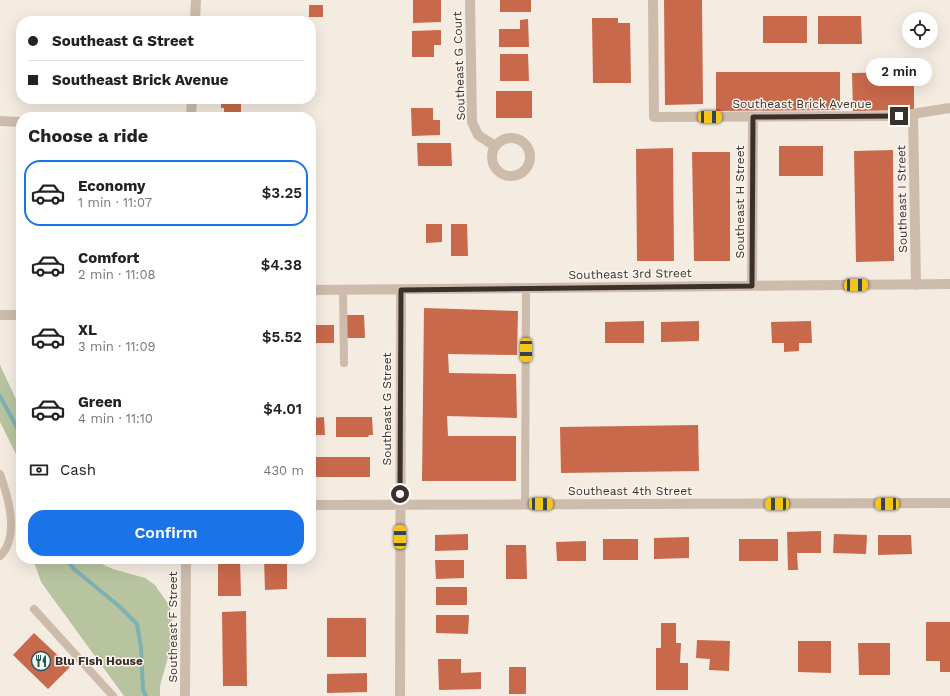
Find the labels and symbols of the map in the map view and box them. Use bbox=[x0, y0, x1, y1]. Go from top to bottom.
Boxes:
street label: Southeast G Court bbox=[450, 11, 468, 121]
callout: 2 min bbox=[866, 58, 932, 86]
street label: Southeast Brick Avenue bbox=[732, 97, 872, 111]
route end bbox=[890, 107, 908, 125]
car bbox=[698, 111, 722, 123]
street label: Southeast I Street bbox=[894, 145, 910, 253]
street label: Southeast H Street bbox=[733, 146, 747, 258]
street label: Southeast 3rd Street bbox=[568, 266, 692, 282]
car bbox=[844, 279, 868, 291]
car bbox=[520, 338, 532, 362]
street label: Southeast G Street bbox=[380, 353, 394, 465]
street label: Southeast 4th Street bbox=[568, 484, 692, 498]
route start bbox=[391, 485, 409, 503]
car bbox=[529, 498, 553, 510]
car bbox=[765, 498, 789, 510]
car bbox=[875, 498, 899, 510]
car bbox=[394, 525, 406, 549]
street label: Southeast F Street bbox=[166, 571, 180, 683]
restaurant icon: Blu Fish House bbox=[30, 650, 52, 672]
place label: Blu Fish House bbox=[55, 654, 143, 668]

